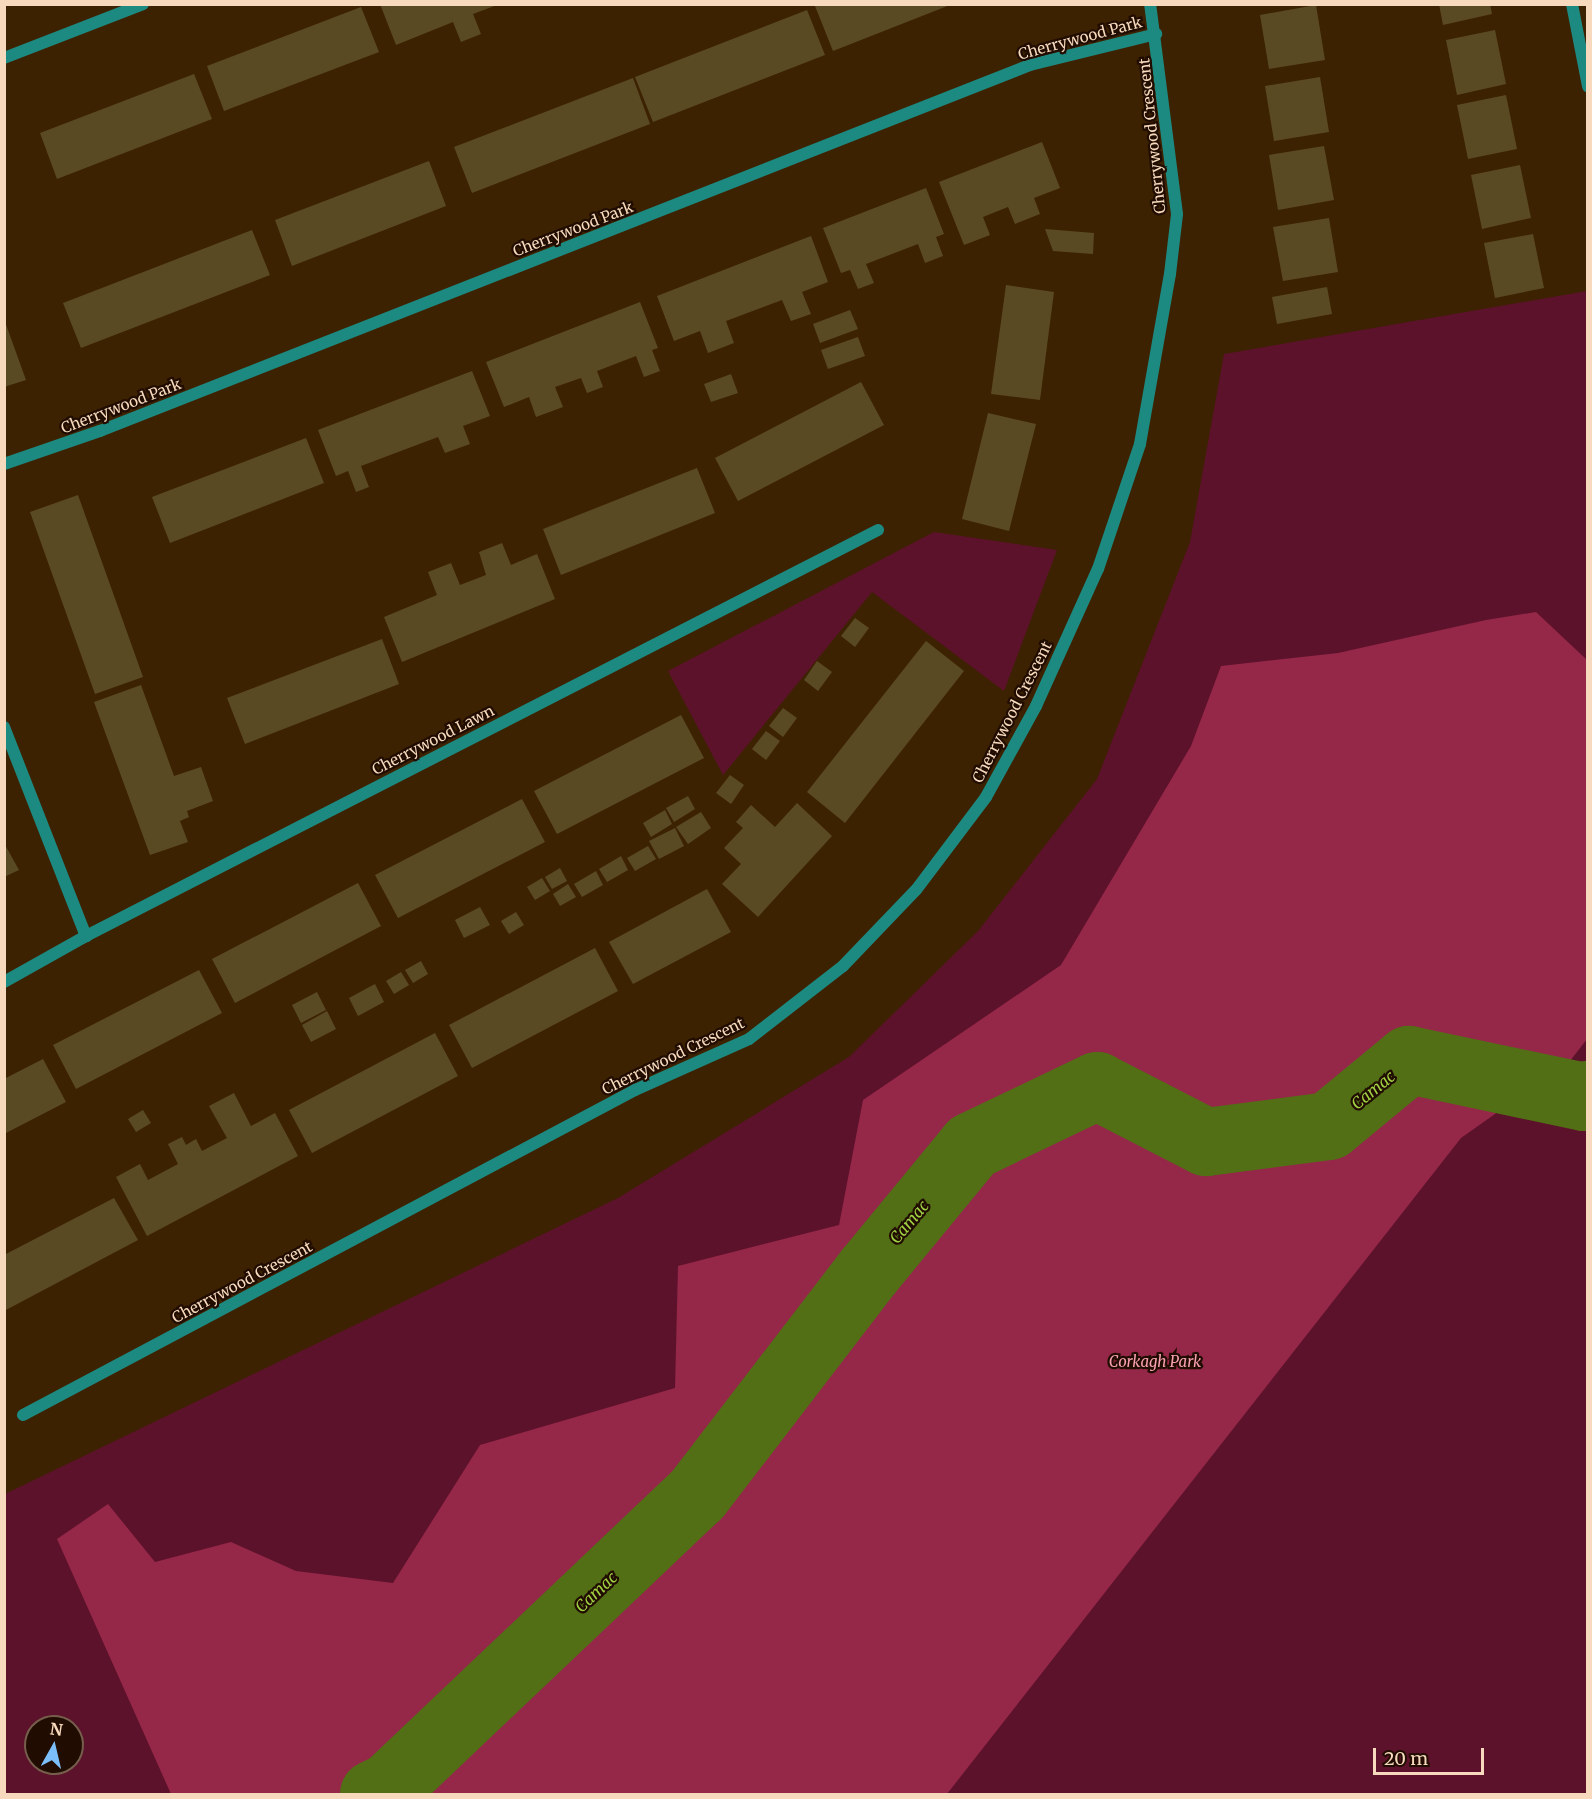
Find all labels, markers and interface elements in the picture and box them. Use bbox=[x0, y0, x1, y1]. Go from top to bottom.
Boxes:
street label: Cherrywood Park bbox=[1016, 13, 1144, 63]
street label: Cherrywood Crescent bbox=[1135, 57, 1169, 215]
street label: Cherrywood Park bbox=[510, 198, 636, 260]
street label: Cherrywood Park bbox=[58, 375, 184, 437]
street label: Cherrywood Crescent bbox=[969, 638, 1055, 786]
street label: Cherrywood Lawn bbox=[369, 701, 497, 779]
street label: Cherrywood Crescent bbox=[599, 1014, 747, 1098]
water label: Camac bbox=[1347, 1067, 1399, 1113]
water label: Camac bbox=[885, 1197, 933, 1247]
street label: Cherrywood Crescent bbox=[169, 1237, 315, 1327]
park label: Corkagh Park bbox=[1109, 1353, 1201, 1371]
water label: Camac bbox=[571, 1568, 621, 1616]
north arrow bbox=[24, 1715, 84, 1775]
text: N bbox=[49, 1718, 64, 1740]
scale bar bbox=[1376, 1736, 1487, 1774]
text: 20 m bbox=[1384, 1747, 1428, 1770]

